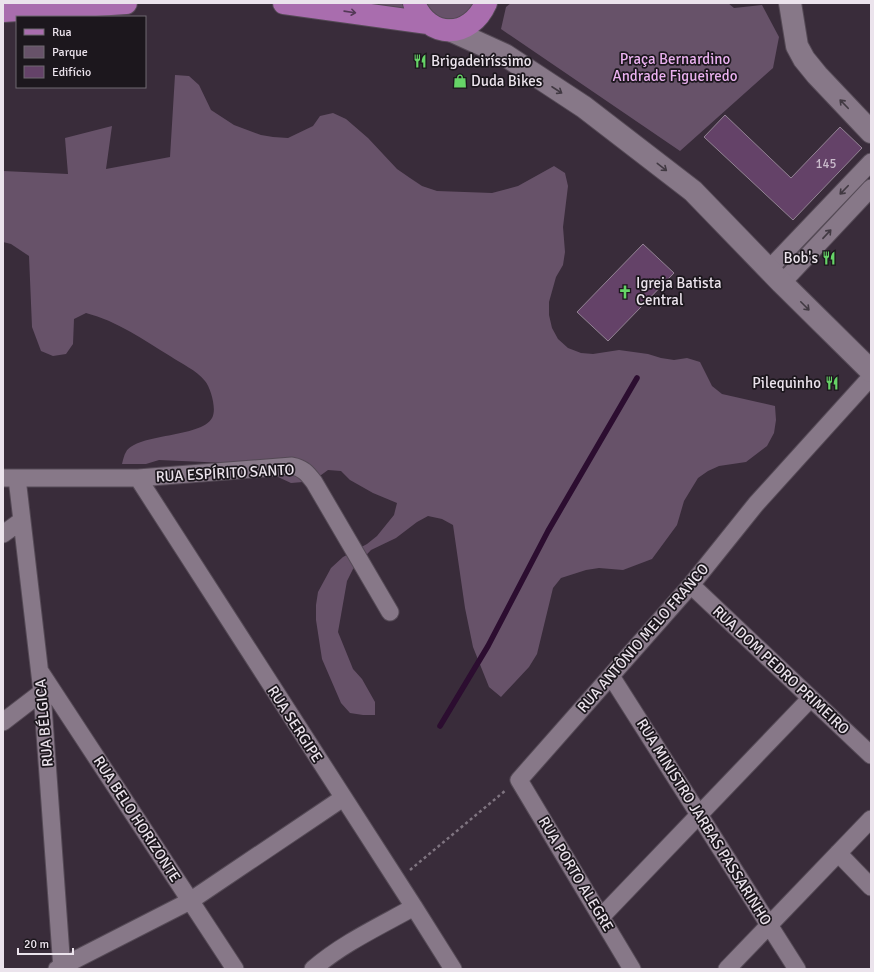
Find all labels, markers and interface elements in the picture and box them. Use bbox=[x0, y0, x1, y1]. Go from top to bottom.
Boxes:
one-way arrow bbox=[343, 8, 356, 16]
legend bbox=[16, 16, 146, 88]
text: Rua bbox=[52, 25, 72, 40]
text: Parque bbox=[52, 45, 88, 60]
park label: Praça Bernardino Andrade Figueiredo bbox=[612, 50, 738, 85]
place label: Brigadeiríssimo bbox=[431, 52, 532, 70]
restaurant icon: Brigadeiríssimo bbox=[412, 53, 428, 69]
text: Edifício bbox=[52, 65, 91, 80]
place label: Duda Bikes bbox=[471, 72, 543, 90]
shop icon: Duda Bikes bbox=[452, 73, 468, 89]
one-way arrow bbox=[552, 86, 563, 94]
one-way arrow bbox=[839, 99, 849, 109]
house number: 145 bbox=[815, 156, 837, 172]
one-way arrow bbox=[656, 163, 667, 172]
one-way arrow bbox=[839, 185, 849, 195]
one-way arrow bbox=[823, 229, 832, 239]
place label: Bob's bbox=[784, 249, 818, 267]
restaurant icon: Bob's bbox=[821, 250, 837, 266]
place label: Igreja Batista Central bbox=[636, 274, 722, 309]
church icon: Igreja Batista Central bbox=[617, 284, 633, 300]
one-way arrow bbox=[800, 301, 810, 311]
place label: Pilequinho bbox=[752, 374, 821, 392]
restaurant icon: Pilequinho bbox=[824, 375, 840, 391]
street label: RUA ESPÍRITO SANTO bbox=[155, 459, 295, 486]
street label: RUA ANTÔNIO MELO FRANCO bbox=[573, 559, 713, 716]
street label: RUA DOM PEDRO PRIMEIRO bbox=[709, 602, 853, 738]
street label: RUA BÉLGICA bbox=[30, 678, 57, 768]
street label: RUA SERGIPE bbox=[264, 682, 326, 766]
street label: RUA MINISTRO JARBAS PASSARINHO bbox=[633, 715, 775, 929]
street label: RUA BELO HORIZONTE bbox=[90, 753, 184, 885]
street label: RUA PORTO ALEGRE bbox=[535, 813, 617, 935]
scale bar bbox=[18, 930, 73, 956]
text: 20 m bbox=[24, 937, 49, 952]

